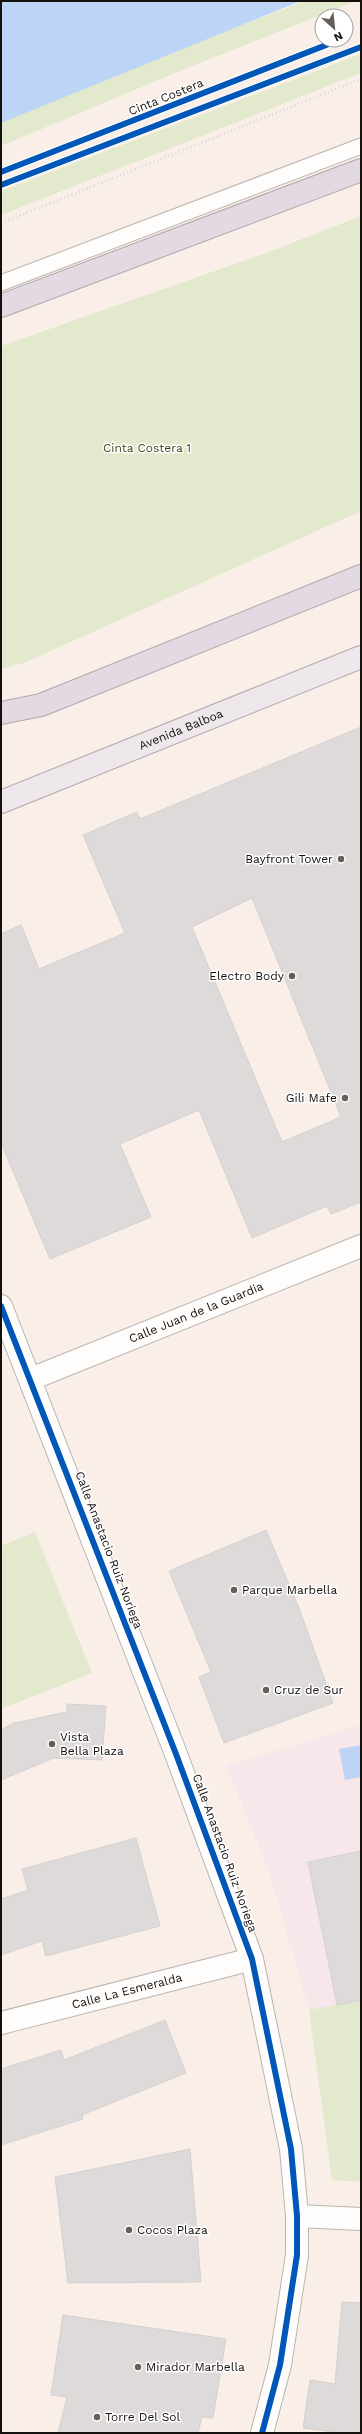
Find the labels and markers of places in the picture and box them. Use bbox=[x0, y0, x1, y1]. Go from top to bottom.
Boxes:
place label: Bayfront Tower bbox=[245, 852, 333, 866]
marker: Bayfront Tower bbox=[336, 854, 346, 864]
place label: Electro Body bbox=[209, 969, 285, 983]
marker: Electro Body bbox=[287, 971, 297, 981]
place label: Gili Mafe bbox=[286, 1091, 337, 1105]
marker: Gili Mafe bbox=[340, 1093, 350, 1103]
place label: Parque Marbella bbox=[242, 1583, 337, 1597]
marker: Parque Marbella bbox=[229, 1585, 239, 1595]
place label: Cruz de Sur bbox=[274, 1683, 344, 1697]
marker: Cruz de Sur bbox=[261, 1685, 271, 1695]
place label: Vista Bella Plaza bbox=[60, 1730, 124, 1758]
marker: Vista Bella Plaza bbox=[47, 1739, 57, 1749]
place label: Cocos Plaza bbox=[137, 2223, 208, 2237]
marker: Cocos Plaza bbox=[124, 2225, 134, 2235]
place label: Mirador Marbella bbox=[146, 2360, 245, 2374]
marker: Mirador Marbella bbox=[133, 2362, 143, 2372]
place label: Torre Del Sol bbox=[105, 2410, 181, 2424]
marker: Torre Del Sol bbox=[92, 2412, 102, 2422]

